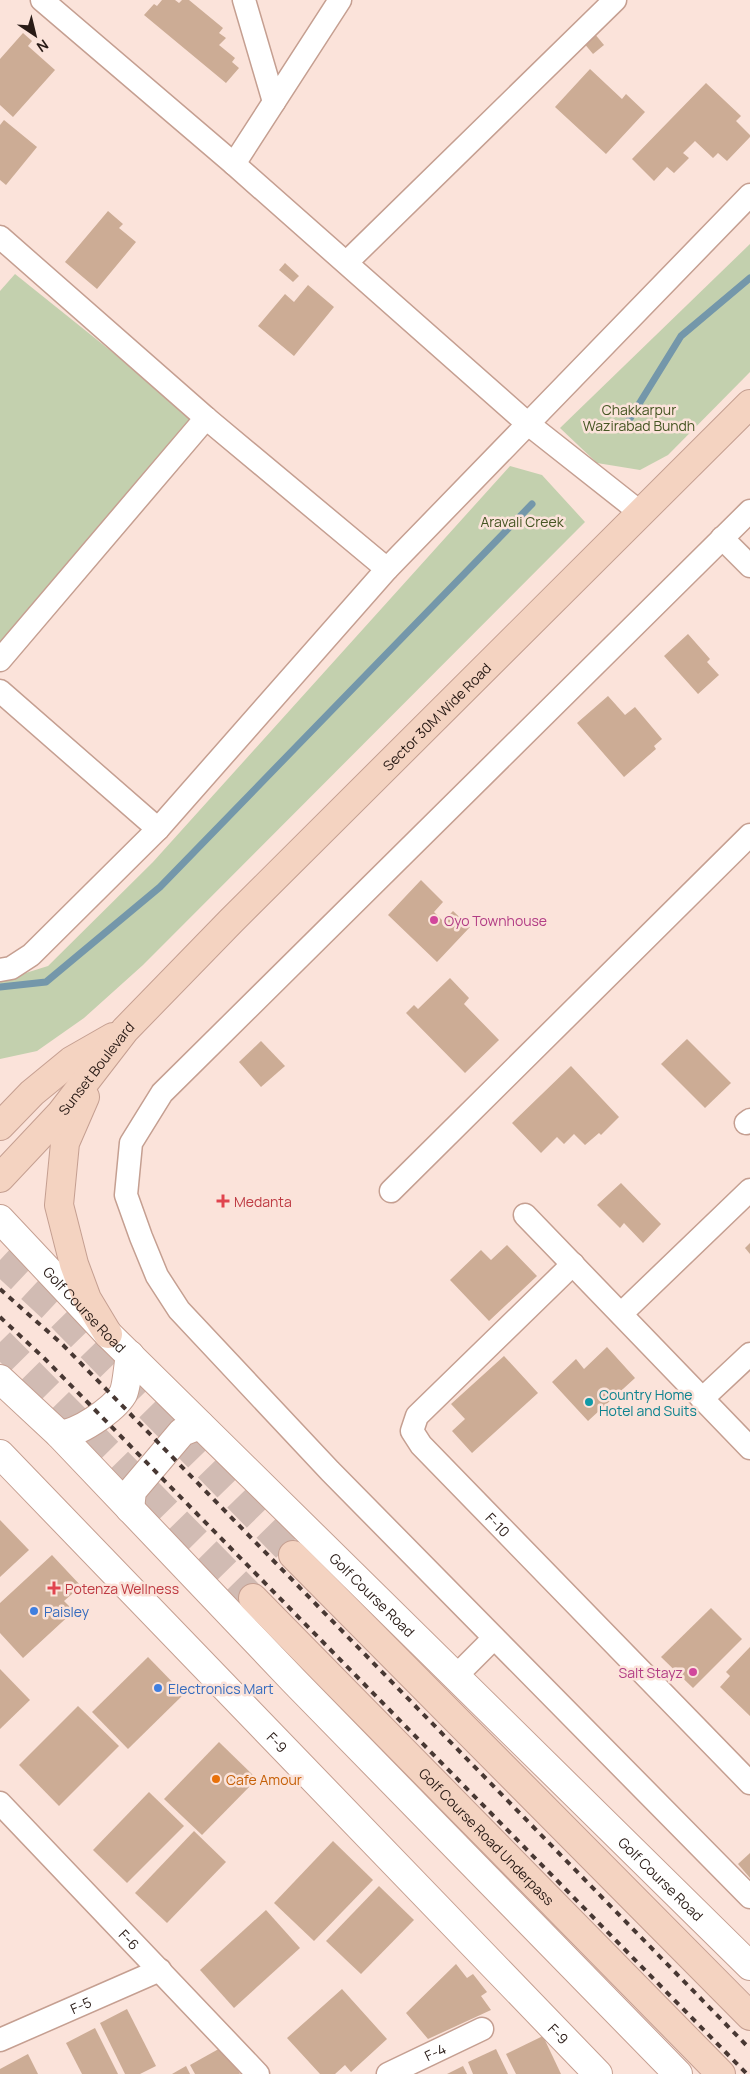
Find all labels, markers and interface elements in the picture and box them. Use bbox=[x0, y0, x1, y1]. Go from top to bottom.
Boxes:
north arrow bbox=[10, 10, 60, 60]
text: N bbox=[33, 35, 52, 57]
park label: Chakkarpur Wazirabad Bundh bbox=[583, 400, 695, 435]
park label: Aravali Creek bbox=[480, 512, 565, 531]
street label: Sector 30M Wide Road bbox=[378, 658, 495, 774]
place label: Oyo Townhouse bbox=[444, 911, 547, 930]
marker: Oyo Townhouse bbox=[428, 914, 440, 926]
street label: Sunset Boulevard bbox=[54, 1017, 138, 1119]
place label: Medanta bbox=[234, 1192, 292, 1211]
marker: Medanta bbox=[216, 1194, 230, 1208]
street label: Golf Course Road bbox=[40, 1262, 131, 1356]
place label: Country Home Hotel and Suits bbox=[599, 1385, 697, 1420]
marker: Country Home Hotel and Suits bbox=[583, 1396, 595, 1408]
street label: F-10 bbox=[482, 1508, 514, 1541]
street label: Golf Course Road bbox=[326, 1548, 419, 1641]
place label: Potenza Wellness bbox=[65, 1579, 179, 1598]
marker: Potenza Wellness bbox=[47, 1581, 61, 1595]
place label: Paisley bbox=[44, 1602, 90, 1621]
marker: Paisley bbox=[28, 1605, 40, 1617]
place label: Salt Stayz bbox=[619, 1663, 683, 1682]
marker: Salt Stayz bbox=[687, 1666, 699, 1678]
place label: Electronics Mart bbox=[168, 1679, 274, 1698]
marker: Electronics Mart bbox=[152, 1682, 164, 1694]
street label: F-9 bbox=[263, 1728, 292, 1756]
street label: Golf Course Road Underpass bbox=[415, 1763, 559, 1909]
place label: Cafe Amour bbox=[226, 1770, 302, 1789]
marker: Cafe Amour bbox=[210, 1773, 222, 1785]
street label: Golf Course Road bbox=[615, 1832, 708, 1925]
street label: F-6 bbox=[115, 1925, 144, 1954]
street label: F-5 bbox=[67, 1992, 94, 2018]
street label: F-9 bbox=[544, 2019, 573, 2048]
street label: F-4 bbox=[421, 2038, 449, 2065]

